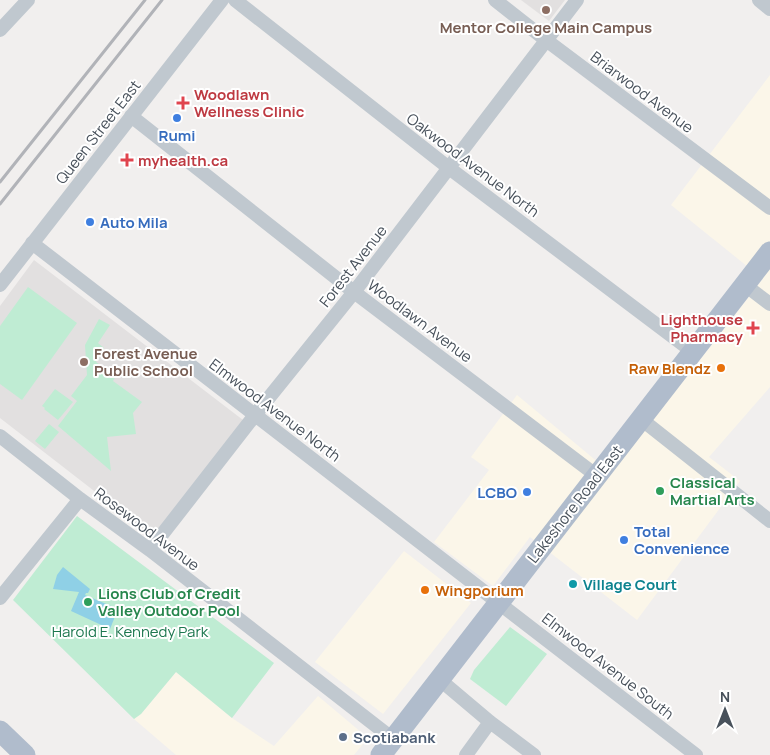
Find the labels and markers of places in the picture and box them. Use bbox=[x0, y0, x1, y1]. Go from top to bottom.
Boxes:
marker: Mentor College Main Campus bbox=[540, 4, 552, 16]
place label: Mentor College Main Campus bbox=[440, 17, 652, 38]
place label: Woodlawn Wellness Clinic bbox=[194, 84, 305, 122]
marker: Woodlawn Wellness Clinic bbox=[176, 96, 190, 110]
marker: Rumi bbox=[171, 112, 183, 124]
place label: Rumi bbox=[159, 125, 195, 146]
place label: myhealth.ca bbox=[138, 150, 228, 171]
marker: myhealth.ca bbox=[120, 153, 134, 167]
place label: Auto Mila bbox=[100, 212, 168, 233]
marker: Auto Mila bbox=[84, 216, 96, 228]
place label: Lighthouse Pharmacy bbox=[660, 309, 744, 347]
marker: Lighthouse Pharmacy bbox=[747, 322, 759, 334]
place label: Forest Avenue Public School bbox=[94, 343, 197, 381]
marker: Forest Avenue Public School bbox=[78, 356, 90, 368]
place label: Raw Blendz bbox=[629, 358, 711, 379]
marker: Raw Blendz bbox=[715, 362, 727, 374]
place label: Classical Martial Arts bbox=[670, 472, 755, 510]
place label: LCBO bbox=[477, 482, 517, 503]
marker: Classical Martial Arts bbox=[654, 485, 666, 497]
marker: LCBO bbox=[521, 486, 533, 498]
place label: Total Convenience bbox=[634, 521, 730, 559]
marker: Total Convenience bbox=[618, 534, 630, 546]
place label: Village Court bbox=[583, 574, 677, 595]
marker: Village Court bbox=[567, 578, 579, 590]
place label: Wingporium bbox=[435, 580, 524, 601]
place label: Lions Club of Credit Valley Outdoor Pool bbox=[98, 583, 241, 621]
marker: Wingporium bbox=[419, 584, 431, 596]
marker: Lions Club of Credit Valley Outdoor Pool bbox=[82, 596, 94, 608]
place label: Scotiabank bbox=[353, 727, 436, 748]
marker: Scotiabank bbox=[337, 731, 349, 743]

